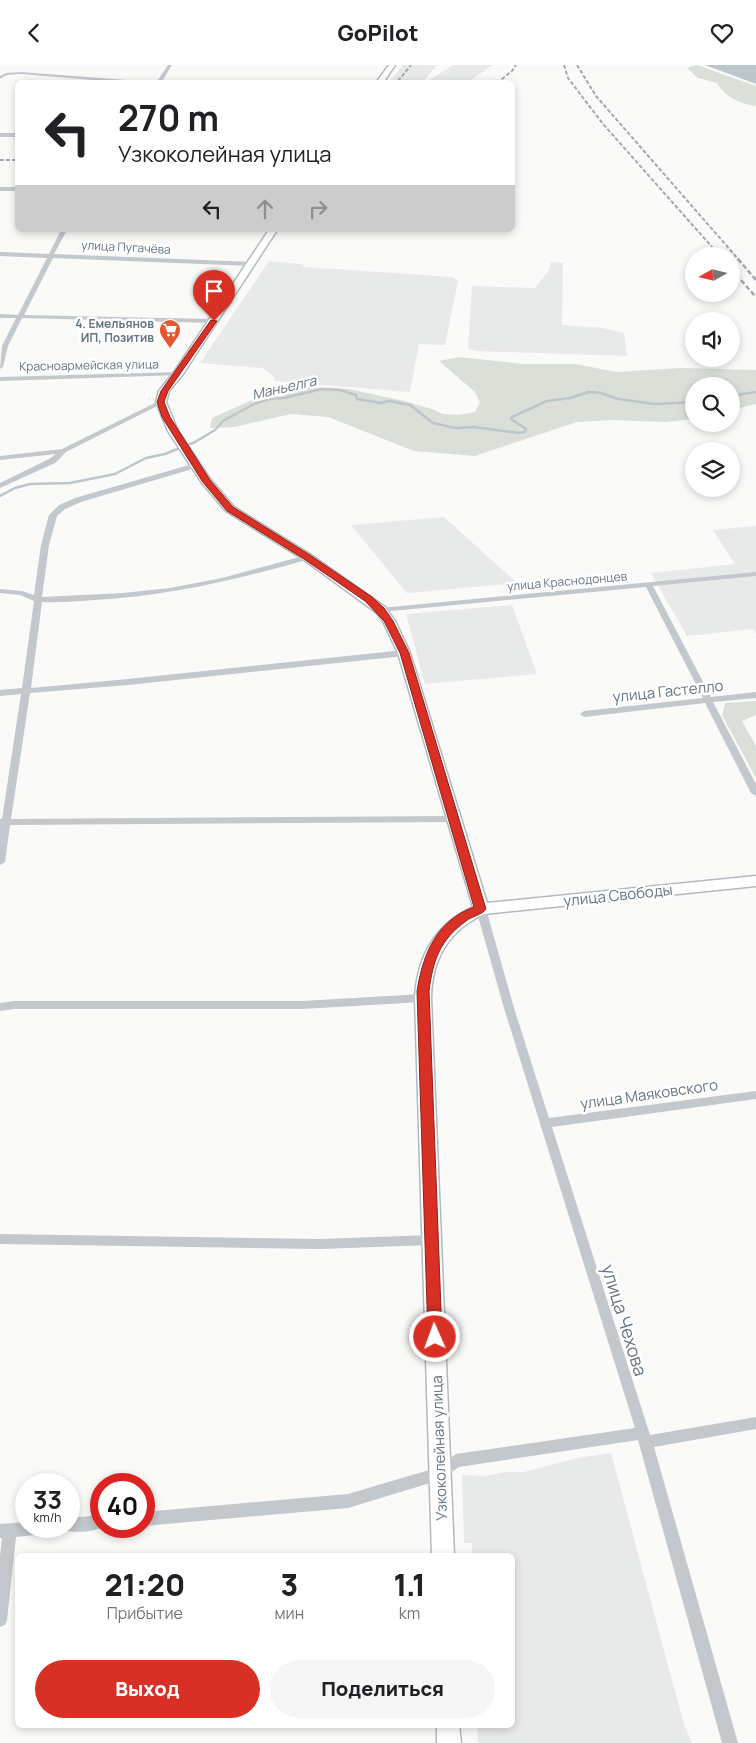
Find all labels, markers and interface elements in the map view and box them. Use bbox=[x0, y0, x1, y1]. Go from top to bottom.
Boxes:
text: GoPilot bbox=[338, 18, 418, 48]
icon: back bbox=[20, 19, 48, 47]
icon: heart bbox=[708, 19, 736, 47]
text: 270 m bbox=[118, 94, 219, 142]
icon: left bbox=[35, 100, 100, 165]
text: Узкоколейная улица bbox=[118, 139, 332, 169]
icon: left bbox=[198, 195, 226, 223]
icon: ahead bbox=[251, 195, 279, 223]
icon: right bbox=[304, 195, 332, 223]
street label: улица Пугачёва bbox=[81, 236, 171, 258]
north arrow bbox=[685, 247, 740, 303]
map controls bbox=[685, 247, 740, 497]
pin bbox=[193, 270, 235, 321]
icon: arrive bbox=[200, 277, 228, 305]
button: sound bbox=[685, 312, 740, 367]
place label: 4. Емельянов ИП, Позитив bbox=[75, 315, 154, 346]
supermarket icon: 4. Емельянов ИП, Позитив bbox=[158, 318, 182, 349]
street label: Красноармейская улица bbox=[19, 355, 159, 375]
water label: Маньелга bbox=[250, 370, 319, 404]
button: search bbox=[685, 377, 740, 432]
button: layers bbox=[685, 442, 740, 497]
street label: улица Краснодонцев bbox=[506, 567, 628, 595]
street label: улица Гастелло bbox=[612, 675, 725, 707]
street label: улица Свободы bbox=[562, 879, 674, 911]
street label: улица Маяковского bbox=[579, 1074, 719, 1114]
street label: улица Чехова bbox=[597, 1261, 653, 1379]
position arrow bbox=[408, 1310, 460, 1362]
street label: Узкоколейная улица bbox=[426, 1375, 452, 1521]
speed limit sign: 40 bbox=[90, 1473, 155, 1538]
text: 33 bbox=[33, 1482, 62, 1517]
text: km/h bbox=[34, 1509, 61, 1526]
text: 21:20 bbox=[104, 1564, 185, 1605]
text: 3 bbox=[280, 1564, 298, 1605]
text: 1.1 bbox=[394, 1564, 426, 1605]
text: Прибытие bbox=[107, 1602, 183, 1624]
text: мин bbox=[275, 1602, 304, 1624]
text: km bbox=[399, 1602, 420, 1624]
button: Выход bbox=[35, 1660, 260, 1718]
button: Поделиться bbox=[270, 1660, 495, 1718]

